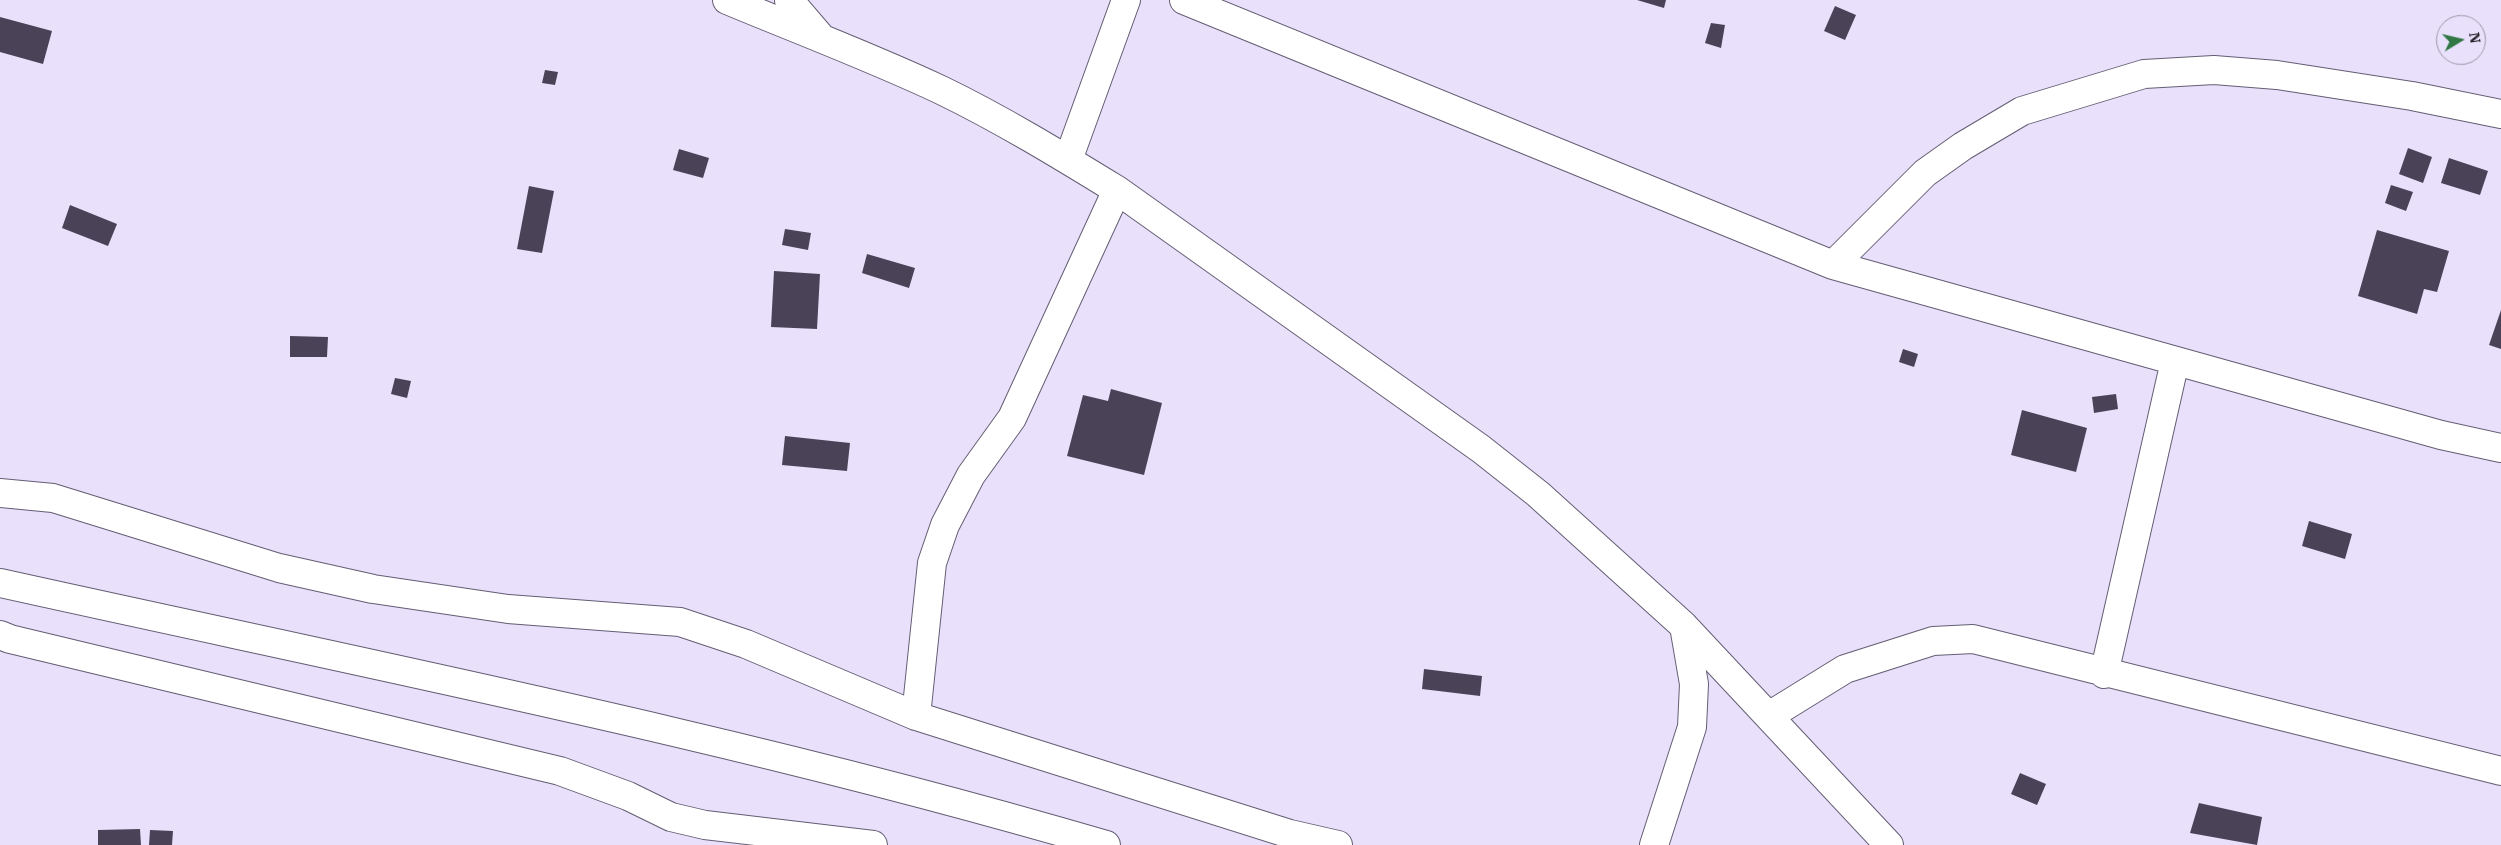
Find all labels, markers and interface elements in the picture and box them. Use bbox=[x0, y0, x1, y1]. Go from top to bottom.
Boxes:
north arrow bbox=[2436, 15, 2486, 65]
text: N bbox=[2465, 31, 2485, 45]

